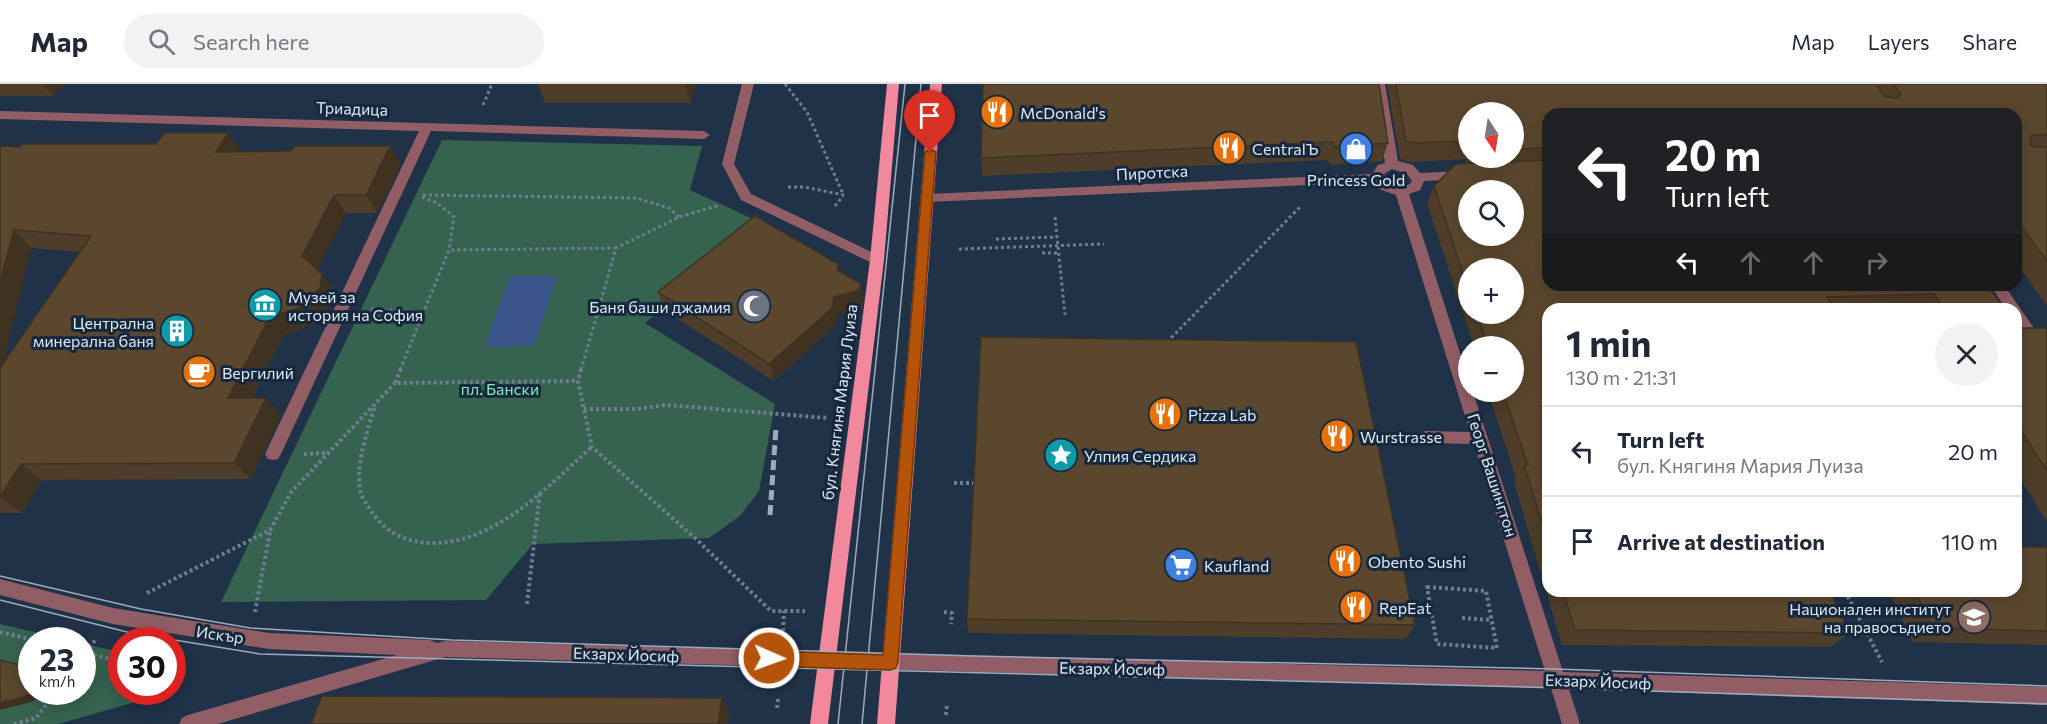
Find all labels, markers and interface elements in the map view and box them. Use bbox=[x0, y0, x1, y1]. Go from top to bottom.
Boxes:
search box bbox=[124, 14, 544, 68]
text: Map bbox=[30, 24, 88, 58]
icon: search bbox=[145, 25, 178, 58]
text: Search here bbox=[193, 28, 309, 55]
text: Map bbox=[1791, 29, 1835, 54]
text: Layers bbox=[1868, 29, 1930, 54]
text: Share bbox=[1963, 29, 2017, 54]
pin bbox=[904, 90, 955, 152]
restaurant icon: McDonald's bbox=[979, 94, 1015, 130]
street label: Триадица bbox=[316, 97, 388, 119]
icon: arrive bbox=[913, 99, 946, 132]
north arrow bbox=[1458, 102, 1524, 168]
map controls bbox=[1458, 102, 1524, 402]
place label: McDonald's bbox=[1020, 103, 1106, 122]
text: 20 m bbox=[1665, 128, 1761, 180]
restaurant icon: CentralЪ bbox=[1211, 130, 1247, 166]
shop icon: Princess Gold bbox=[1338, 131, 1374, 167]
icon: left bbox=[1566, 132, 1644, 210]
place label: CentralЪ bbox=[1252, 139, 1319, 158]
street label: Пиротска bbox=[1115, 161, 1189, 183]
place label: Princess Gold bbox=[1307, 170, 1405, 189]
button: search bbox=[1458, 180, 1524, 246]
text: Turn left bbox=[1665, 180, 1769, 213]
icon: left bbox=[1671, 246, 1704, 279]
icon: ahead bbox=[1734, 246, 1767, 279]
icon: ahead bbox=[1797, 246, 1830, 279]
icon: right bbox=[1860, 246, 1893, 279]
button: + bbox=[1458, 258, 1524, 324]
museum icon: Музей за история на София bbox=[247, 287, 283, 323]
place label: Музей за история на София bbox=[288, 287, 423, 324]
mosque icon: Баня баши джамия bbox=[736, 288, 772, 324]
place label: Баня баши джамия bbox=[589, 297, 731, 316]
street label: бул. Княгиня Мария Луиза bbox=[818, 303, 860, 501]
place label: Централна минерална баня bbox=[33, 313, 154, 350]
building icon: Централна минерална баня bbox=[159, 313, 195, 349]
text: 1 min bbox=[1566, 320, 1651, 364]
button: close bbox=[1935, 323, 1998, 386]
button: − bbox=[1458, 336, 1524, 402]
cafe icon: Вергилий bbox=[181, 354, 217, 390]
place label: Вергилий bbox=[222, 363, 294, 382]
text: 130 m · 21:31 bbox=[1566, 365, 1677, 389]
park label: пл. Бански bbox=[461, 379, 539, 398]
restaurant icon: Pizza Lab bbox=[1147, 396, 1183, 432]
place label: Pizza Lab bbox=[1188, 405, 1256, 424]
street label: Георг Вашингтон bbox=[1464, 411, 1522, 539]
restaurant icon: Wurstrasse bbox=[1319, 418, 1355, 454]
text: Turn left bbox=[1617, 426, 1704, 453]
place label: Wurstrasse bbox=[1360, 427, 1442, 446]
icon: left bbox=[1566, 435, 1599, 468]
place icon: Улпия Сердика bbox=[1043, 437, 1079, 473]
text: 20 m bbox=[1948, 438, 1998, 465]
place label: Улпия Сердика bbox=[1084, 446, 1196, 465]
text: бул. Княгиня Мария Луиза bbox=[1617, 453, 1864, 477]
icon: arrive bbox=[1566, 525, 1599, 558]
text: Arrive at destination bbox=[1617, 528, 1825, 555]
text: 110 m bbox=[1941, 528, 1998, 555]
restaurant icon: Obento Sushi bbox=[1327, 543, 1363, 579]
supermarket icon: Kaufland bbox=[1163, 547, 1199, 583]
place label: Obento Sushi bbox=[1368, 552, 1466, 571]
place label: Kaufland bbox=[1204, 556, 1269, 575]
restaurant icon: RepEat bbox=[1338, 589, 1374, 625]
place label: RepEat bbox=[1379, 598, 1432, 617]
place label: Национален институт на правосъдието bbox=[1789, 599, 1951, 636]
school or university icon: Национален институт на правосъдието bbox=[1956, 599, 1992, 635]
street label: Искър bbox=[195, 621, 245, 647]
position arrow bbox=[737, 626, 801, 690]
speed limit sign: 30 bbox=[108, 627, 186, 705]
text: 23 bbox=[40, 640, 74, 677]
street label: Екзарх Йосиф bbox=[573, 643, 679, 665]
street label: Екзарх Йосиф bbox=[1059, 658, 1165, 678]
street label: Екзарх Йосиф bbox=[1545, 670, 1651, 692]
text: km/h bbox=[39, 672, 75, 690]

